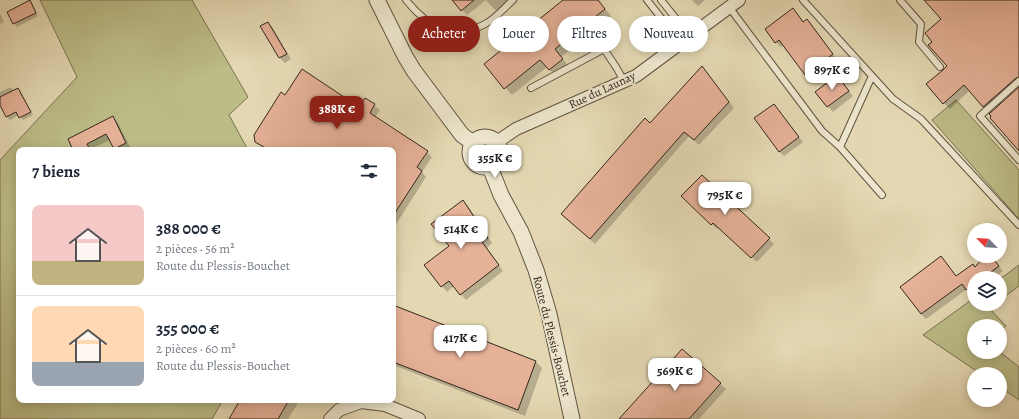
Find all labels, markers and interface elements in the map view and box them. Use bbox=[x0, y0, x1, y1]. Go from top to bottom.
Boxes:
chip: Acheter bbox=[408, 16, 480, 52]
chip: Louer bbox=[488, 16, 549, 52]
chip: Filtres bbox=[557, 16, 621, 52]
chip: Nouveau bbox=[629, 16, 708, 52]
pin: 897K € bbox=[799, 57, 865, 91]
text: 897K € bbox=[814, 61, 850, 78]
street label: Rue du Launay bbox=[566, 67, 639, 112]
pin: 388K € bbox=[304, 96, 370, 130]
text: 388K € bbox=[319, 100, 355, 117]
pin: 355K € bbox=[462, 145, 528, 179]
text: 355K € bbox=[478, 149, 512, 166]
text: 7 biens bbox=[32, 160, 80, 183]
icon: filters bbox=[358, 160, 380, 182]
pin: 795K € bbox=[692, 182, 758, 216]
text: 795K € bbox=[707, 186, 743, 203]
pin: 514K € bbox=[428, 216, 494, 250]
text: 388 000 € bbox=[156, 217, 221, 240]
text: 514K € bbox=[444, 220, 478, 237]
icon: home bbox=[64, 221, 112, 269]
north arrow bbox=[967, 223, 1007, 263]
map controls bbox=[967, 223, 1007, 407]
text: 2 pièces · 56 m² bbox=[156, 240, 234, 257]
text: Route du Plessis-Bouchet bbox=[156, 257, 290, 274]
button: layers bbox=[967, 271, 1007, 311]
street label: Route du Plessis-Bouchet bbox=[529, 274, 575, 398]
text: 355 000 € bbox=[156, 317, 219, 340]
button: + bbox=[967, 319, 1007, 359]
icon: home bbox=[64, 322, 112, 370]
pin: 417K € bbox=[427, 325, 493, 359]
text: 417K € bbox=[443, 329, 477, 346]
text: 2 pièces · 60 m² bbox=[156, 340, 236, 357]
text: Route du Plessis-Bouchet bbox=[156, 357, 290, 374]
pin: 569K € bbox=[642, 358, 708, 392]
text: 569K € bbox=[657, 362, 693, 379]
button: − bbox=[967, 367, 1007, 407]

